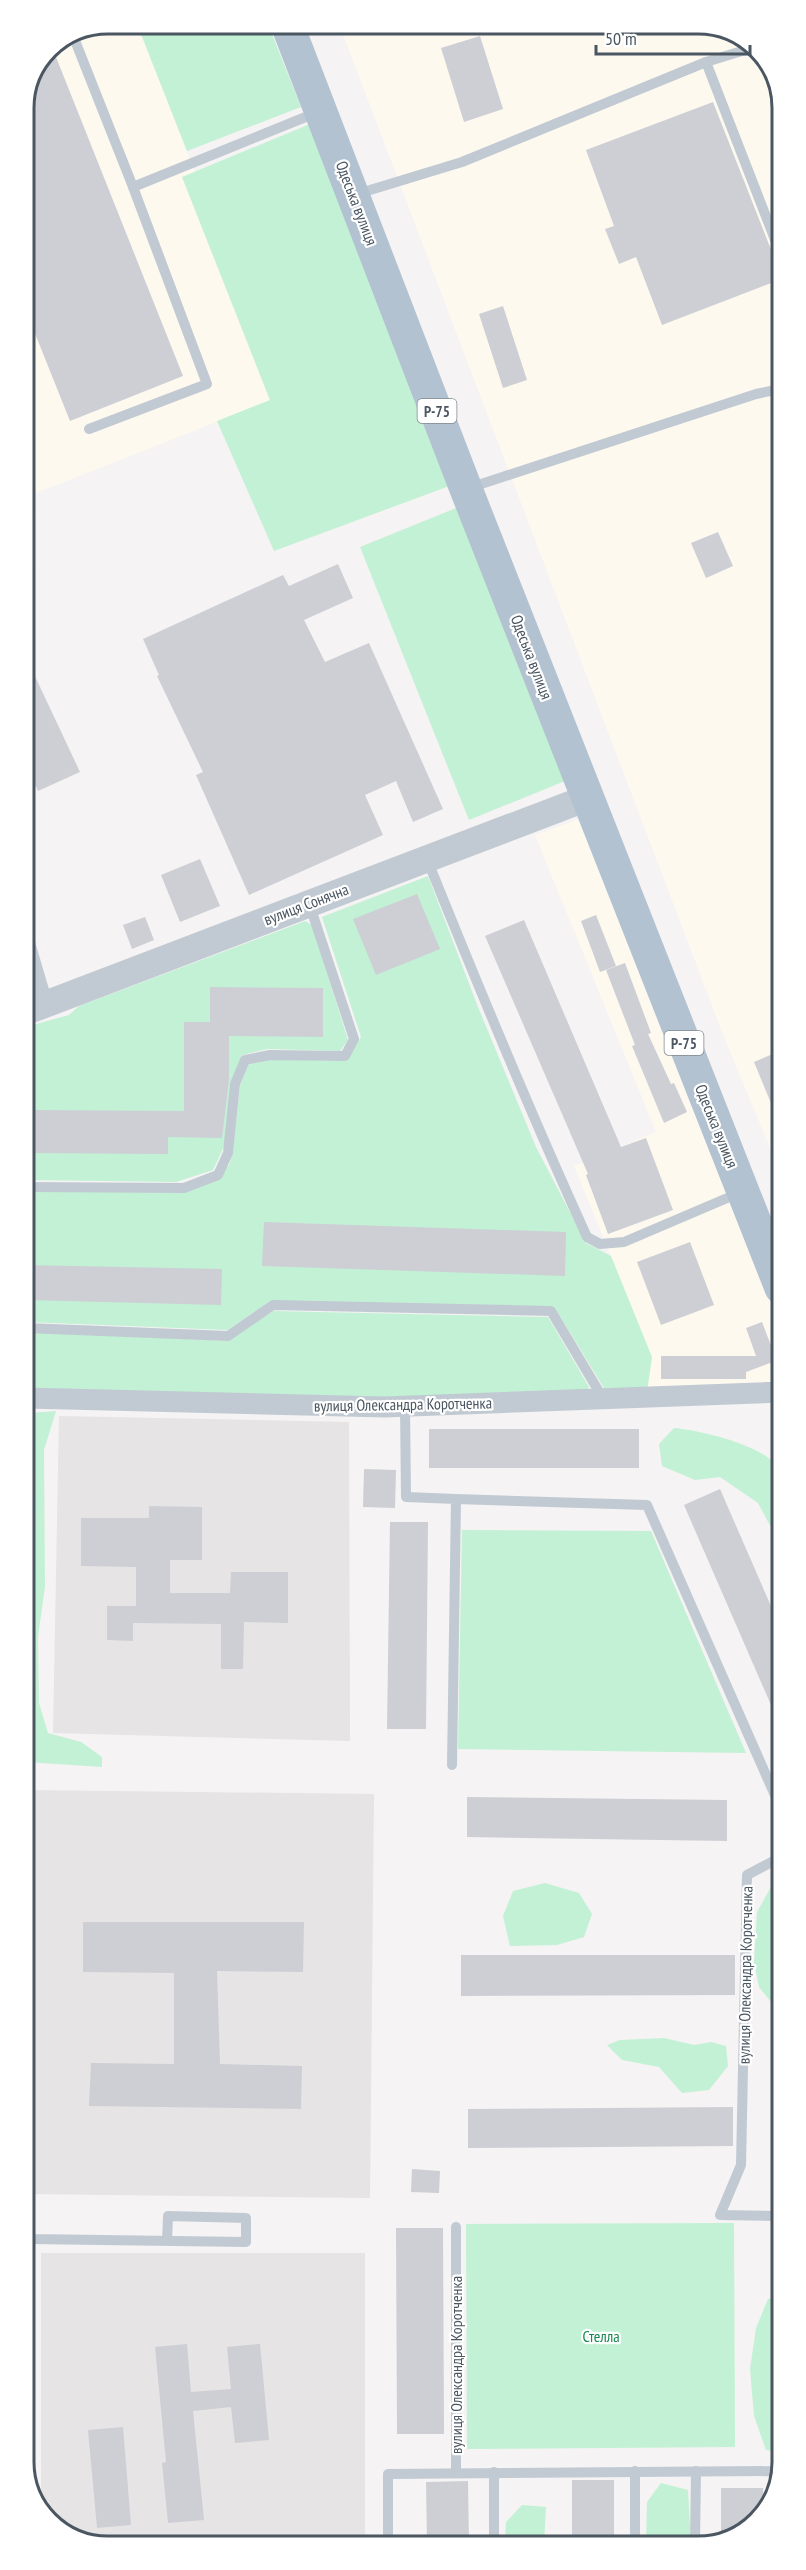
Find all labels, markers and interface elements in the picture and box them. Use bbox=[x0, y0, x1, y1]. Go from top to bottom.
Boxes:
scale bar bbox=[596, 18, 750, 56]
text: 50 m bbox=[605, 27, 637, 50]
street label: Одеська вулиця bbox=[332, 158, 382, 248]
road number: Р-75 bbox=[418, 399, 456, 423]
street label: Одеська вулиця bbox=[507, 612, 557, 702]
street label: вулиця Сонячна bbox=[261, 879, 351, 929]
road number: Р-75 bbox=[664, 1031, 704, 1055]
street label: Одеська вулиця bbox=[691, 1081, 743, 1171]
street label: вулиця Олександра Коротченка bbox=[314, 1392, 492, 1416]
street label: вулиця Олександра Коротченка bbox=[733, 1886, 757, 2064]
street label: вулиця Олександра Коротченка bbox=[446, 2276, 466, 2454]
park label: Стелла bbox=[582, 2326, 620, 2346]

